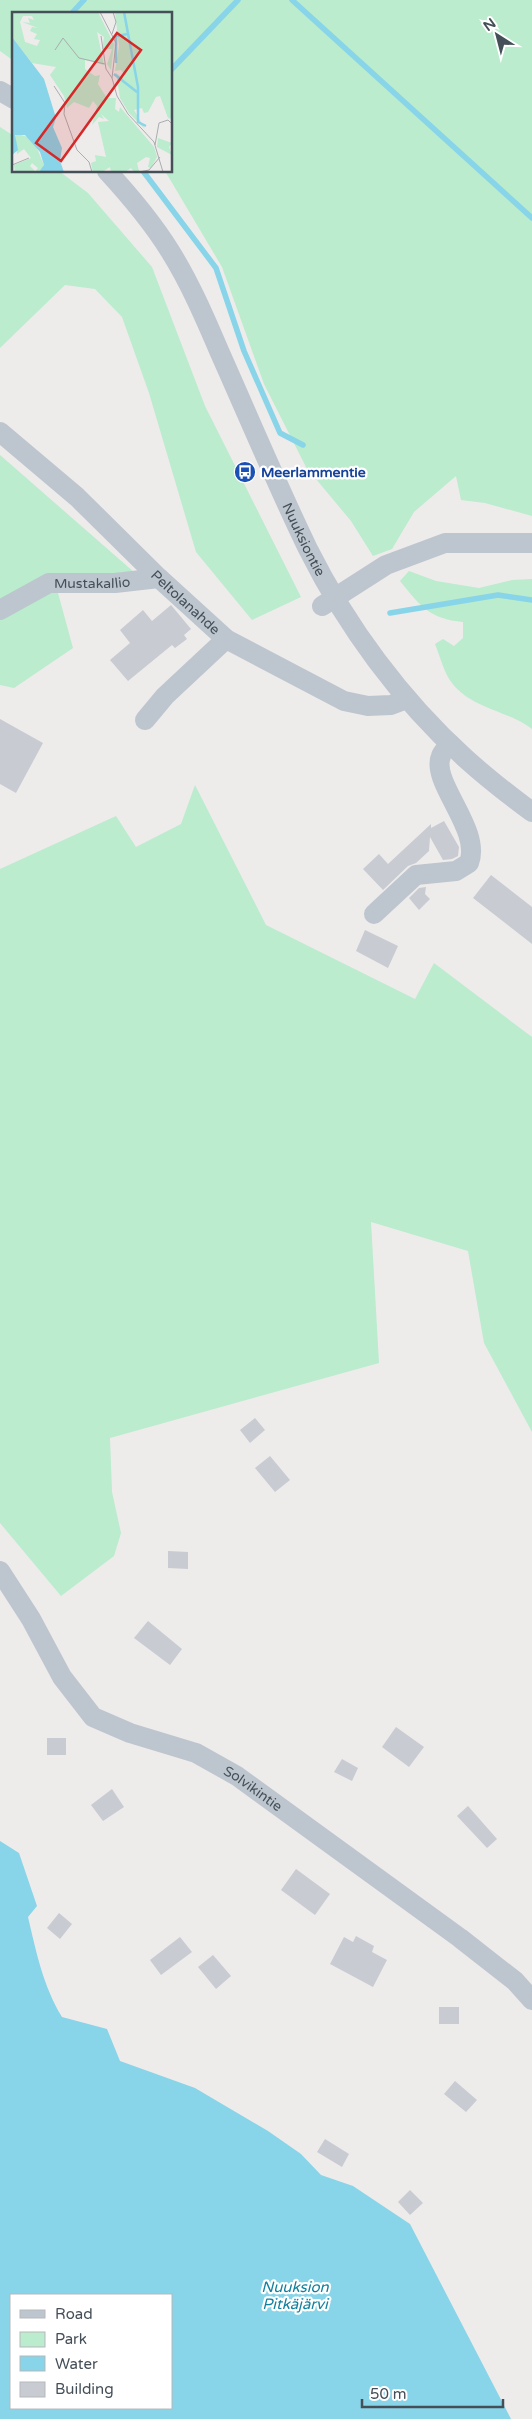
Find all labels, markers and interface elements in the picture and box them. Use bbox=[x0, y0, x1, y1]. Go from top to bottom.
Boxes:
north arrow bbox=[472, 10, 522, 60]
inset map bbox=[12, 12, 172, 172]
text: N bbox=[480, 15, 499, 35]
bus stop icon: Meerlammentie bbox=[233, 460, 257, 484]
place label: Meerlammentie bbox=[261, 464, 366, 481]
street label: Nuuksiontie bbox=[279, 500, 329, 579]
street label: Peltolanahde bbox=[147, 566, 224, 638]
street label: Mustakallio bbox=[54, 573, 131, 592]
street label: Solvikintie bbox=[221, 1762, 286, 1815]
water label: Nuuksion Pitkäjärvi bbox=[261, 2278, 330, 2313]
legend bbox=[10, 2294, 172, 2409]
text: Road bbox=[55, 2305, 93, 2323]
text: Park bbox=[55, 2330, 87, 2348]
text: Water bbox=[55, 2355, 98, 2373]
scale bar bbox=[362, 2376, 503, 2408]
text: Building bbox=[55, 2380, 114, 2398]
text: 50 m bbox=[370, 2385, 407, 2403]

